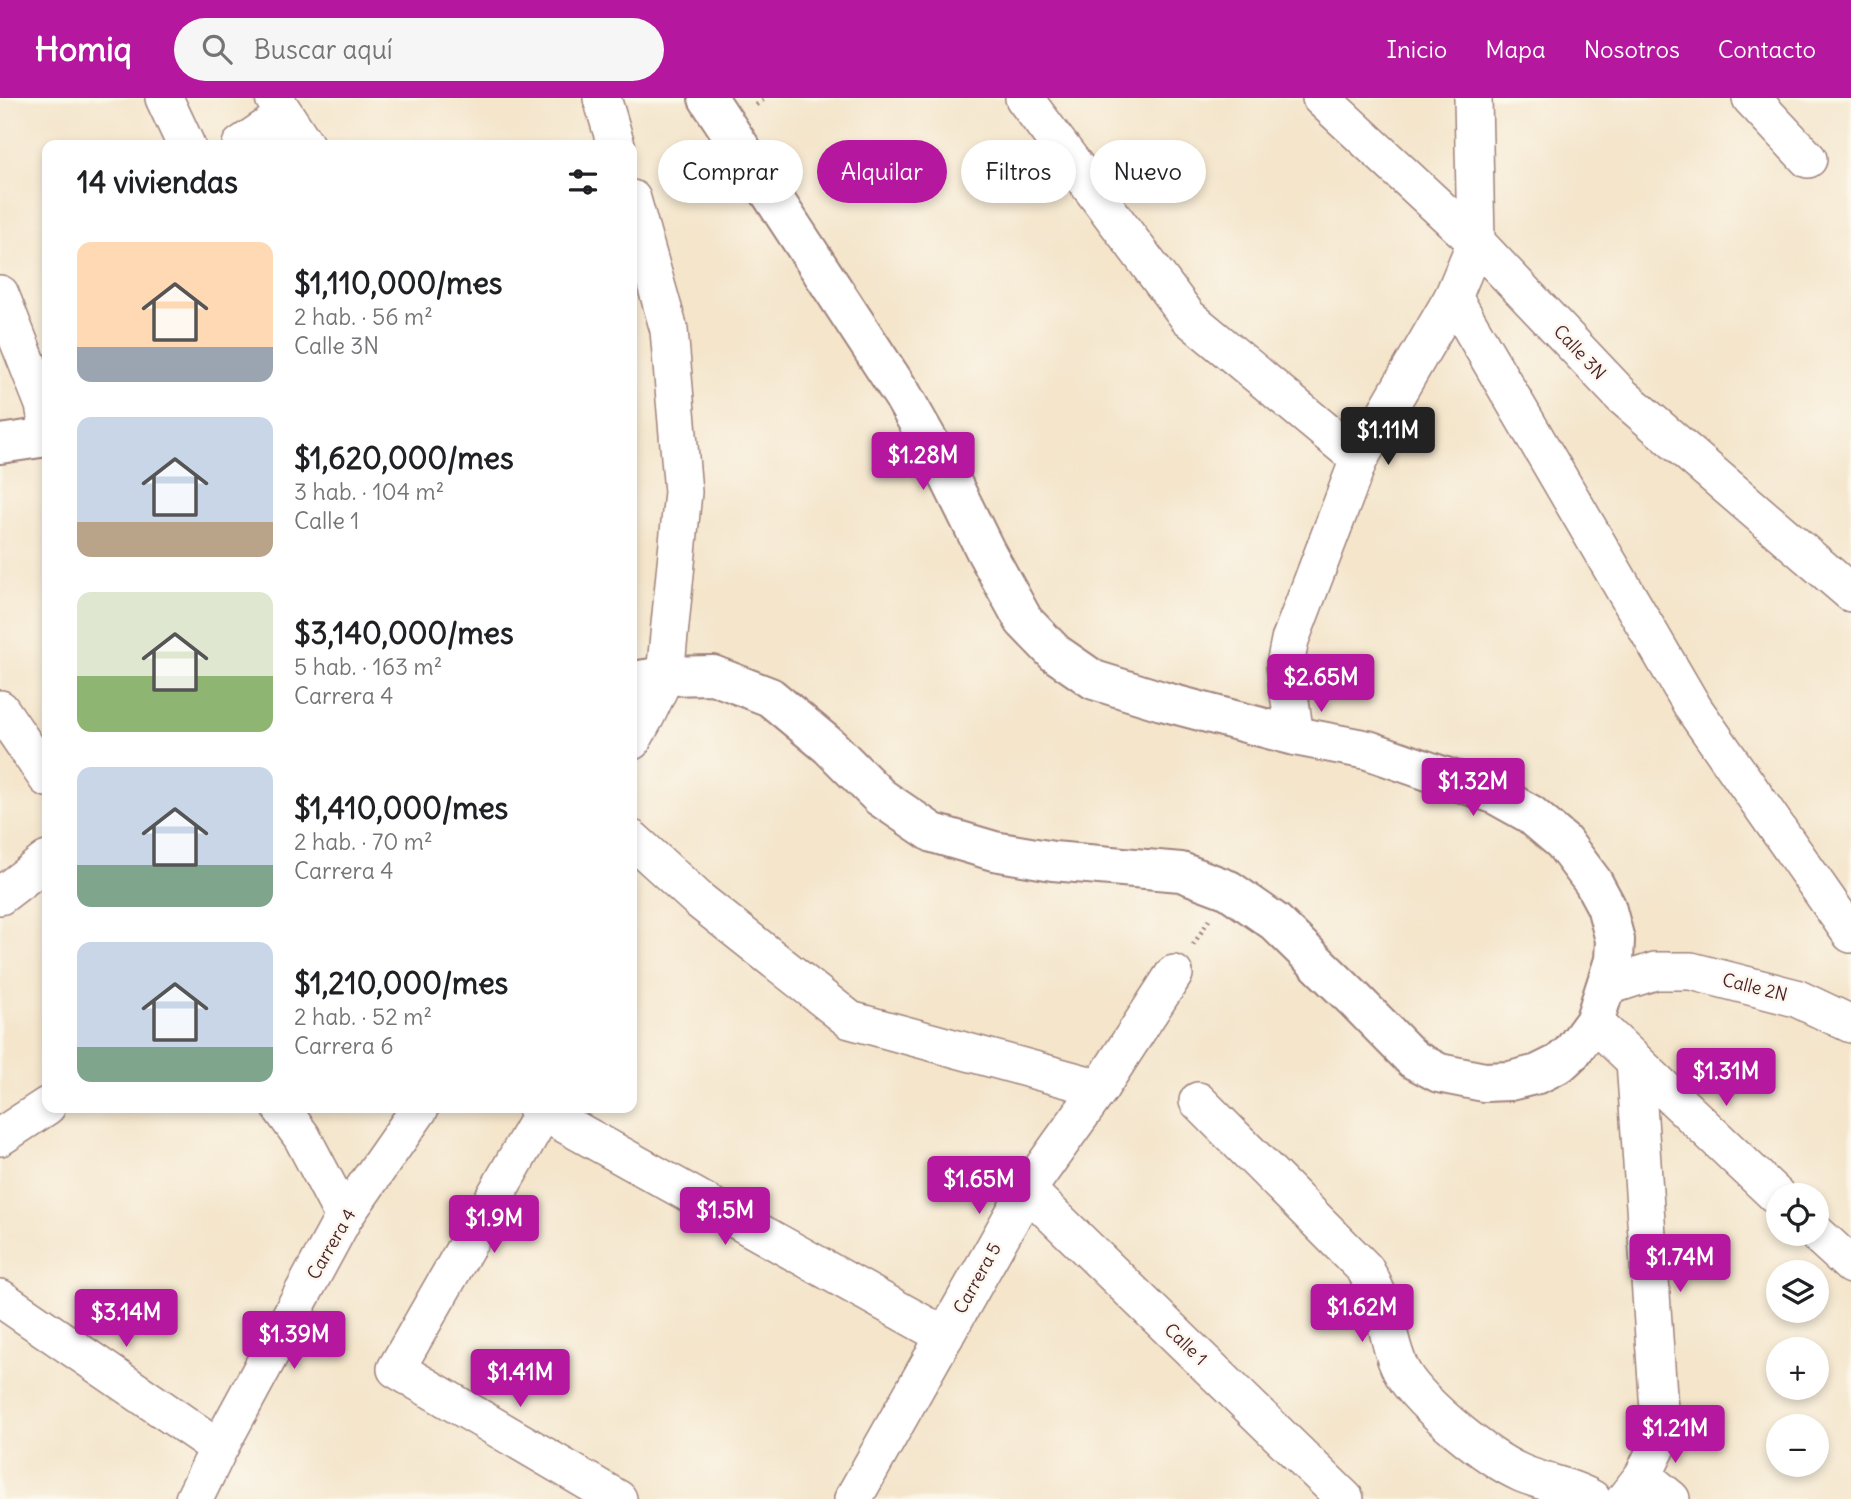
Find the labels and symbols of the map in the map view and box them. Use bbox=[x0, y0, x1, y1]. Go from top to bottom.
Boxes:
street label: Calle 3N bbox=[1549, 320, 1611, 384]
pin: $1.11M bbox=[1331, 408, 1445, 467]
pin: $1.28M bbox=[866, 432, 980, 492]
pin: $2.65M bbox=[1264, 654, 1378, 714]
pin: $1.32M bbox=[1416, 758, 1530, 818]
street label: Calle 2N bbox=[1720, 968, 1790, 1006]
pin: $1.31M bbox=[1669, 1048, 1783, 1108]
pin: $1.65M bbox=[922, 1156, 1036, 1216]
pin: $1.5M bbox=[676, 1188, 774, 1247]
pin: $1.9M bbox=[445, 1196, 543, 1255]
street label: Carrera 4 bbox=[302, 1204, 360, 1284]
pin: $1.74M bbox=[1623, 1234, 1737, 1294]
street label: Carrera 5 bbox=[948, 1238, 1006, 1318]
pin: $1.62M bbox=[1305, 1284, 1419, 1344]
pin: $3.14M bbox=[69, 1290, 183, 1349]
pin: $1.39M bbox=[237, 1312, 351, 1371]
street label: Calle 1 bbox=[1160, 1318, 1212, 1370]
pin: $1.41M bbox=[463, 1350, 577, 1409]
pin: $1.21M bbox=[1618, 1406, 1732, 1465]

